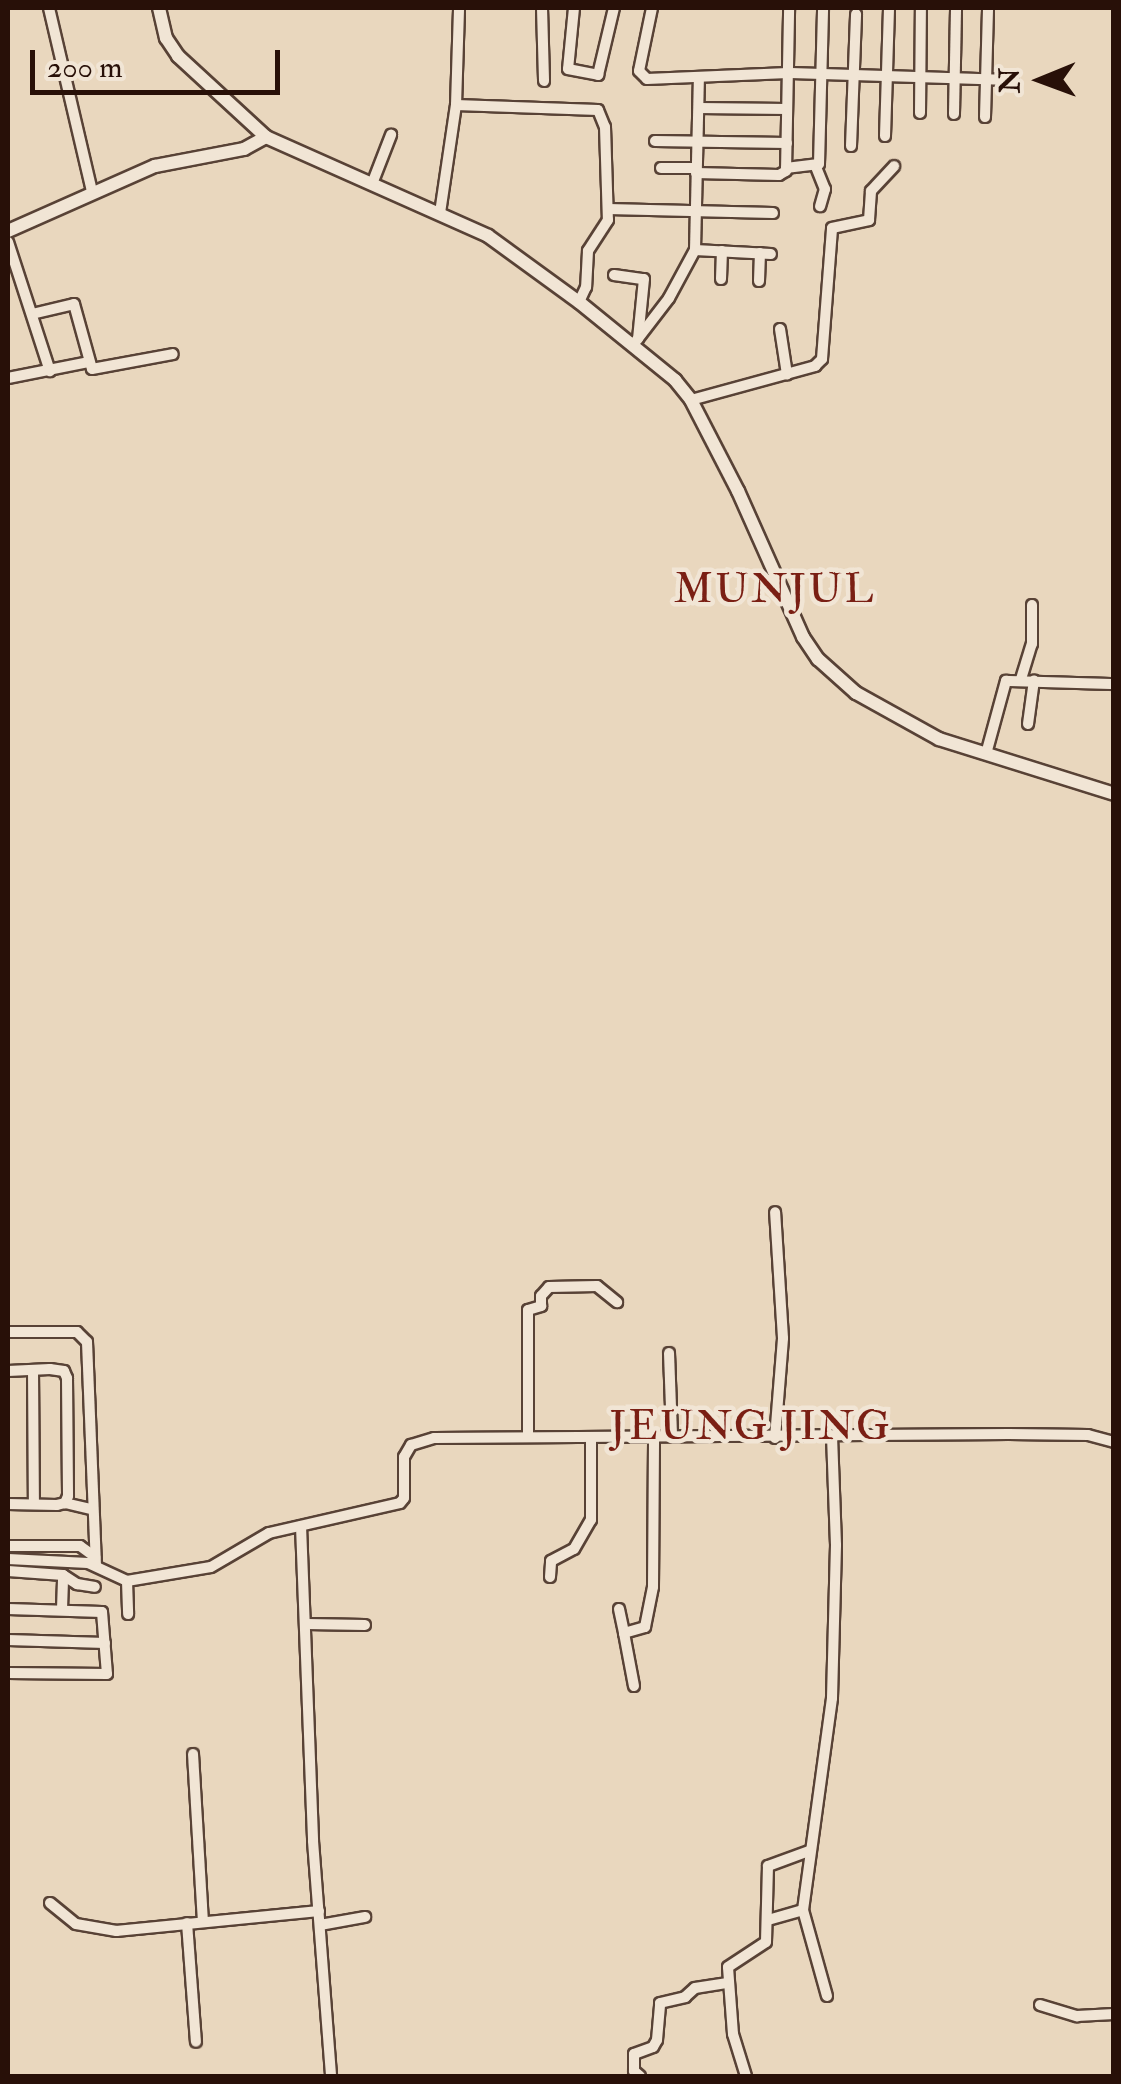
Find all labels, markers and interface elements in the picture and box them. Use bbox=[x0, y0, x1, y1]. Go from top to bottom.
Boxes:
scale bar bbox=[35, 30, 285, 92]
north arrow bbox=[991, 30, 1091, 130]
text: 200 m bbox=[47, 49, 123, 86]
text: N bbox=[993, 68, 1028, 93]
district label: MUNJUL bbox=[674, 566, 876, 614]
district label: JEUNG JING bbox=[610, 1403, 892, 1451]

